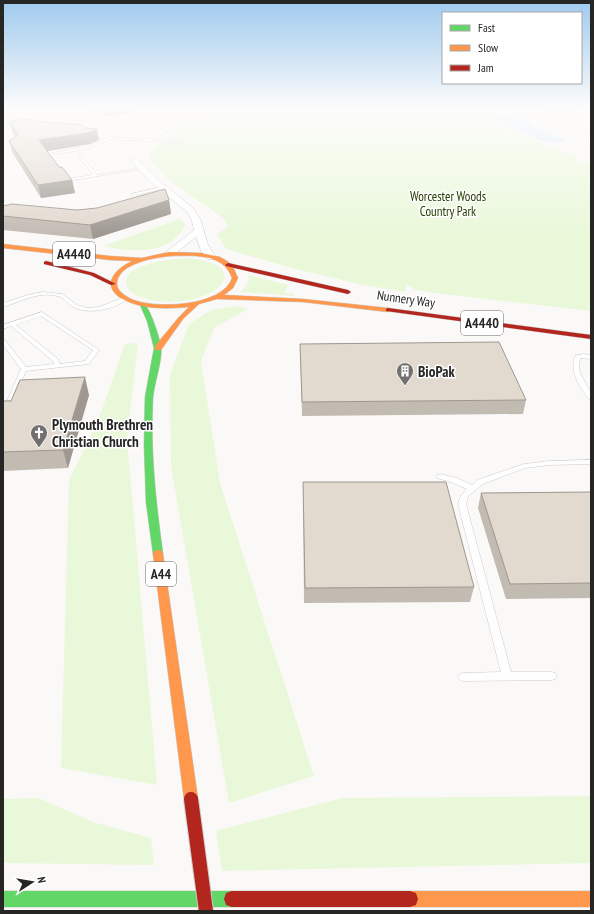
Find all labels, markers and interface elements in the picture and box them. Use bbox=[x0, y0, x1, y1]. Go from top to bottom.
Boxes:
legend bbox=[442, 12, 582, 84]
text: Fast bbox=[478, 20, 496, 35]
text: Slow bbox=[478, 40, 499, 55]
text: Jam bbox=[477, 60, 494, 75]
park label: Worcester Woods Country Park bbox=[410, 188, 486, 220]
road number: A4440 bbox=[53, 242, 95, 266]
street label: Nunnery Way bbox=[376, 287, 436, 311]
road number: A4440 bbox=[461, 311, 503, 335]
building icon: BioPak bbox=[395, 361, 415, 386]
place label: BioPak bbox=[418, 362, 455, 381]
place label: Plymouth Brethren Christian Church bbox=[52, 415, 153, 451]
church icon: Plymouth Brethren Christian Church bbox=[29, 423, 49, 448]
road number: A44 bbox=[146, 562, 176, 586]
north arrow bbox=[12, 862, 52, 902]
text: N bbox=[34, 876, 49, 884]

